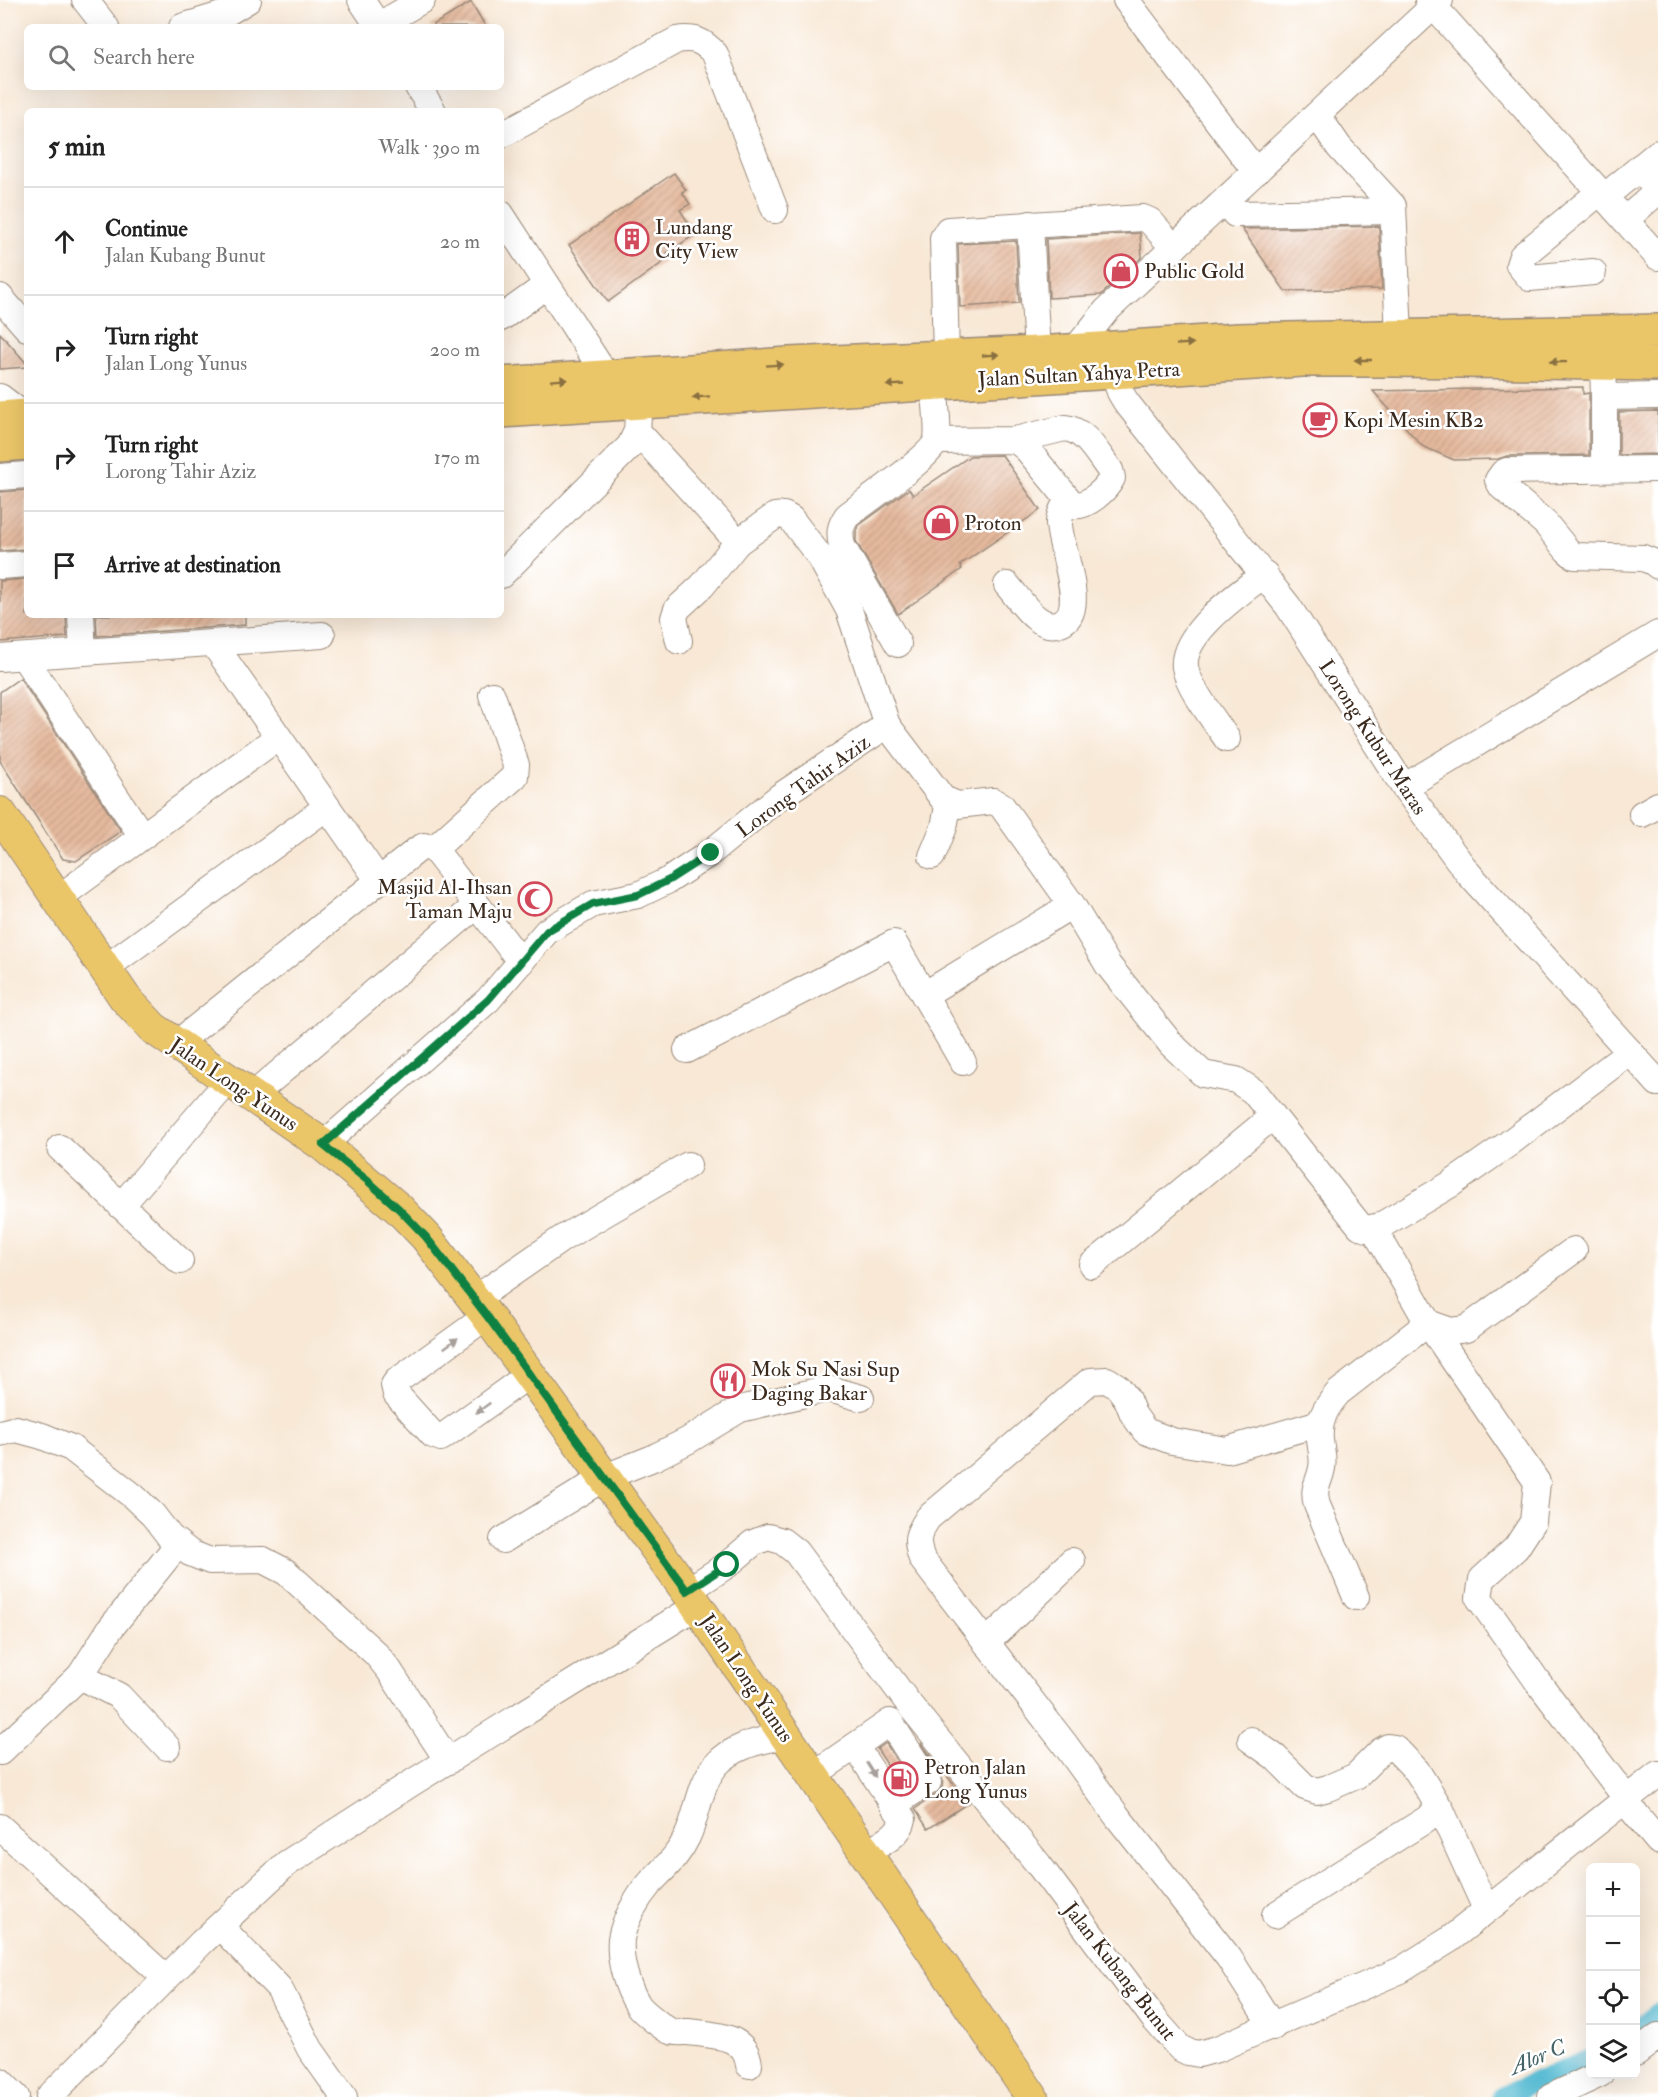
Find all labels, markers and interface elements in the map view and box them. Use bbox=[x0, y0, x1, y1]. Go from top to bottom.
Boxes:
search box bbox=[24, 24, 504, 90]
icon: search bbox=[45, 41, 78, 74]
text: Search here bbox=[93, 43, 195, 71]
text: 5 min bbox=[48, 131, 105, 163]
text: Walk · 390 m bbox=[378, 135, 480, 160]
place label: Lundang City View bbox=[655, 214, 739, 265]
text: Continue bbox=[105, 215, 188, 243]
building icon: Lundang City View bbox=[614, 221, 650, 257]
icon: ahead bbox=[48, 225, 81, 258]
text: 20 m bbox=[440, 229, 480, 254]
text: Jalan Kubang Bunut bbox=[105, 243, 265, 268]
shop icon: Public Gold bbox=[1103, 253, 1139, 289]
place label: Public Gold bbox=[1144, 258, 1245, 285]
text: Turn right bbox=[105, 323, 198, 351]
icon: right bbox=[48, 333, 81, 366]
text: 200 m bbox=[430, 337, 480, 362]
one-way arrow bbox=[1176, 339, 1195, 348]
text: Jalan Long Yunus bbox=[105, 351, 247, 376]
one-way arrow bbox=[981, 351, 1000, 360]
one-way arrow bbox=[1353, 355, 1372, 365]
street label: Jalan Sultan Yahya Petra bbox=[976, 356, 1181, 393]
one-way arrow bbox=[1548, 357, 1567, 367]
one-way arrow bbox=[765, 360, 784, 370]
one-way arrow bbox=[550, 375, 569, 385]
one-way arrow bbox=[886, 380, 905, 390]
one-way arrow bbox=[691, 392, 710, 402]
cafe icon: Kopi Mesin KB2 bbox=[1302, 402, 1338, 438]
place label: Kopi Mesin KB2 bbox=[1343, 407, 1484, 434]
text: Turn right bbox=[105, 431, 198, 459]
icon: right bbox=[48, 441, 81, 474]
text: 170 m bbox=[434, 445, 480, 470]
text: Lorong Tahir Aziz bbox=[105, 459, 256, 484]
shop icon: Proton bbox=[923, 505, 959, 541]
place label: Proton bbox=[964, 510, 1022, 537]
icon: arrive bbox=[48, 549, 81, 582]
text: Arrive at destination bbox=[105, 551, 281, 579]
street label: Lorong Kubur Maras bbox=[1312, 655, 1433, 820]
street label: Lorong Tahir Aziz bbox=[731, 729, 875, 844]
route end bbox=[697, 839, 723, 865]
place label: Masjid Al-Ihsan Taman Maju bbox=[377, 874, 512, 925]
mosque icon: Masjid Al-Ihsan Taman Maju bbox=[517, 881, 553, 917]
street label: Jalan Long Yunus bbox=[163, 1031, 303, 1137]
one-way arrow bbox=[443, 1337, 458, 1349]
place label: Mok Su Nasi Sup Daging Bakar bbox=[751, 1356, 900, 1407]
restaurant icon: Mok Su Nasi Sup Daging Bakar bbox=[710, 1363, 746, 1399]
one-way arrow bbox=[475, 1402, 490, 1414]
route start bbox=[713, 1551, 739, 1577]
street label: Jalan Long Yunus bbox=[693, 1608, 800, 1748]
place label: Petron Jalan Long Yunus bbox=[924, 1754, 1027, 1805]
fuel station icon: Petron Jalan Long Yunus bbox=[883, 1761, 919, 1797]
one-way arrow bbox=[865, 1762, 876, 1778]
map controls bbox=[1586, 1863, 1640, 2079]
button: + bbox=[1586, 1863, 1640, 1917]
street label: Jalan Kubang Bunut bbox=[1056, 1896, 1182, 2046]
button: − bbox=[1586, 1917, 1640, 1971]
button: locate bbox=[1586, 1971, 1640, 2025]
button: layers bbox=[1586, 2025, 1640, 2079]
water label: Alor C bbox=[1504, 2032, 1570, 2082]

